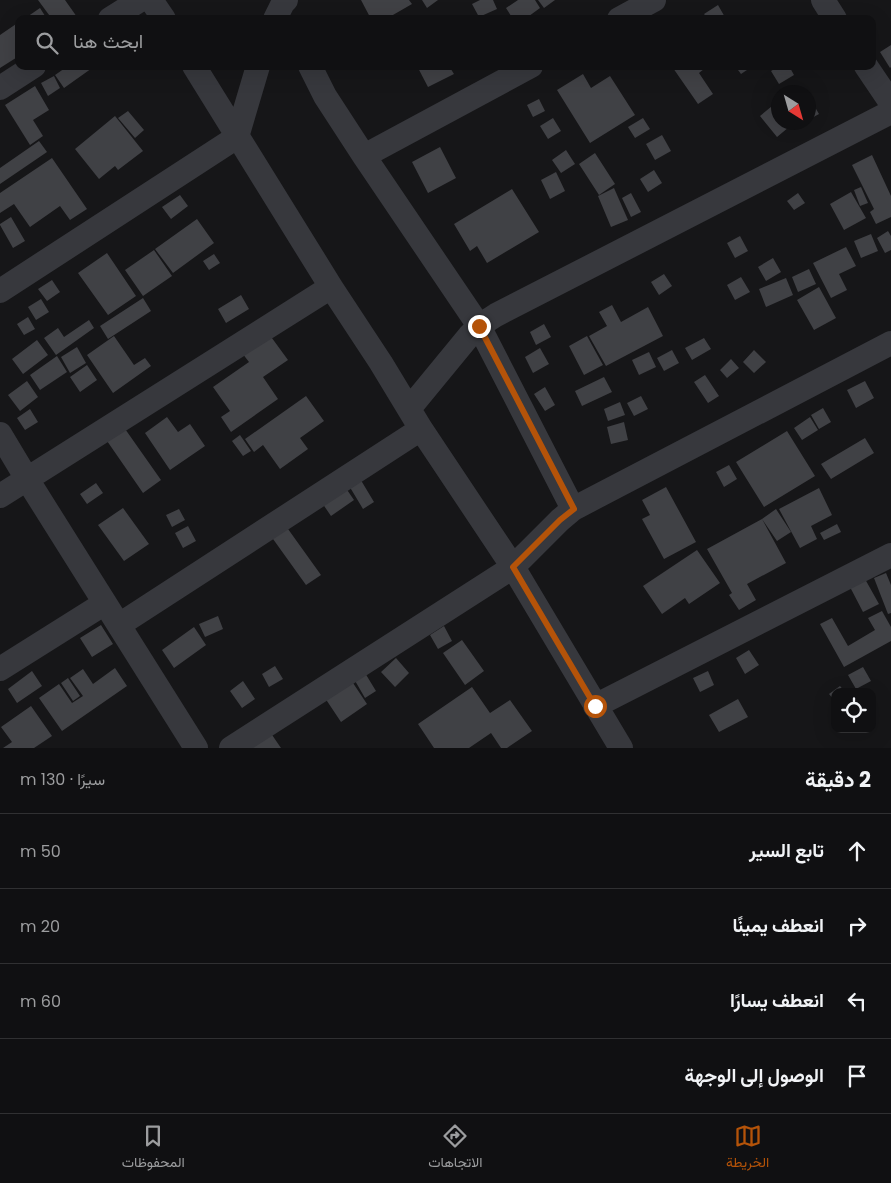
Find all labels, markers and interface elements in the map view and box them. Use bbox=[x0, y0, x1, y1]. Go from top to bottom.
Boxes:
search box bbox=[15, 15, 876, 70]
text: ابحث هنا bbox=[73, 28, 143, 55]
icon: search bbox=[33, 29, 61, 57]
north arrow bbox=[771, 85, 816, 130]
route end bbox=[468, 315, 491, 338]
map controls bbox=[831, 688, 876, 733]
button: locate bbox=[831, 688, 876, 733]
route start bbox=[584, 695, 607, 718]
text: 2 دقيقة bbox=[805, 765, 871, 794]
text: سيرًا · 130 m bbox=[20, 768, 105, 791]
text: تابع السير bbox=[749, 837, 824, 864]
icon: ahead bbox=[843, 837, 871, 865]
text: 50 m bbox=[20, 840, 61, 863]
text: انعطف يمينًا bbox=[732, 912, 824, 939]
icon: right bbox=[843, 912, 871, 940]
text: 20 m bbox=[20, 915, 60, 938]
text: انعطف يسارًا bbox=[730, 987, 824, 1014]
icon: left bbox=[843, 987, 871, 1015]
text: 60 m bbox=[20, 990, 61, 1013]
text: الوصول إلى الوجهة bbox=[685, 1062, 824, 1089]
icon: arrive bbox=[843, 1062, 871, 1090]
tab: المحفوظات bbox=[122, 1122, 185, 1175]
tab: الاتجاهات bbox=[428, 1122, 483, 1175]
tab: الخريطة bbox=[726, 1122, 769, 1175]

